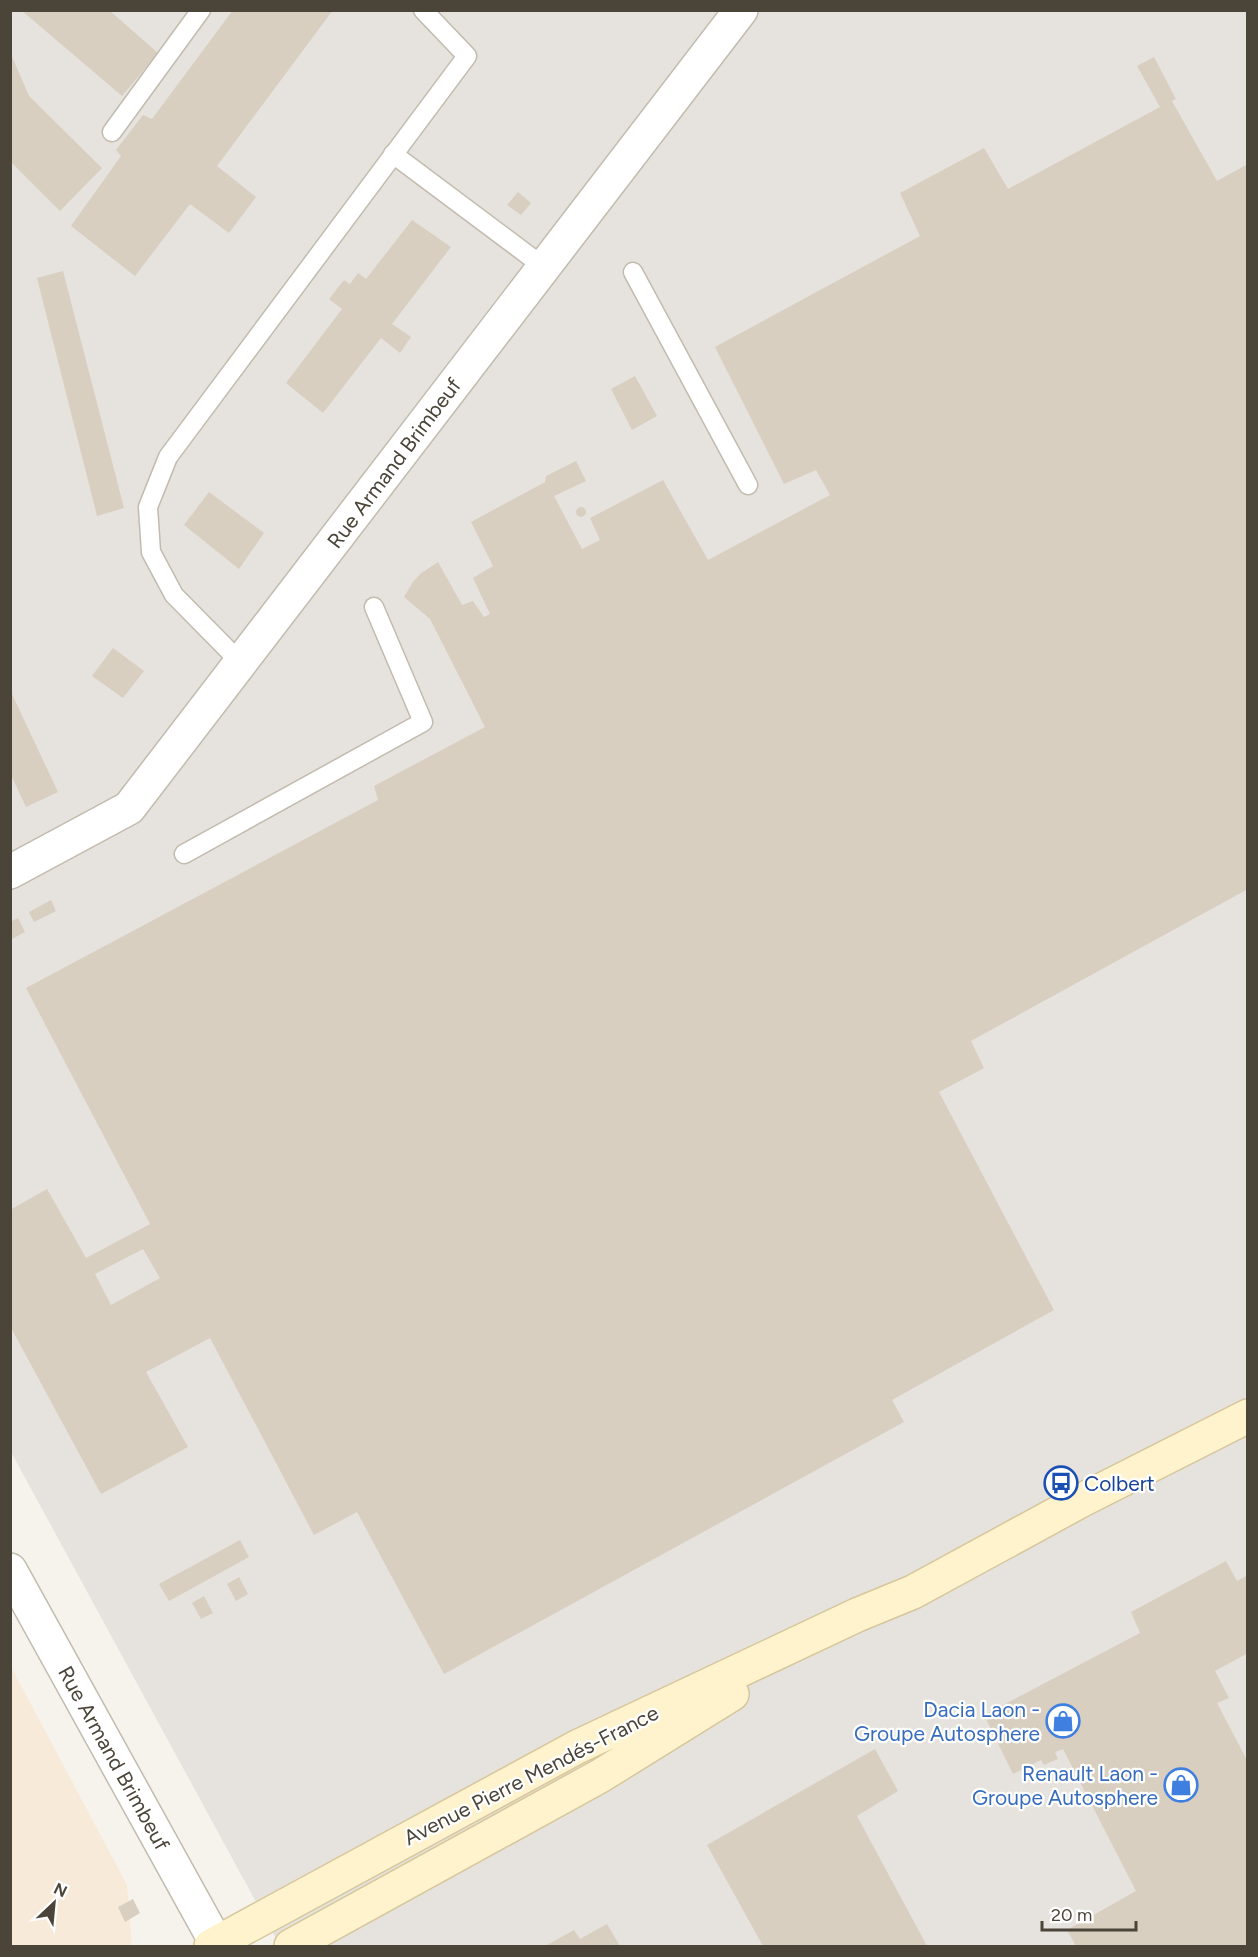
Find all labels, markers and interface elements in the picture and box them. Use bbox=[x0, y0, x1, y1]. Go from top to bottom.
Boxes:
street label: Rue Armand Brimbeuf bbox=[322, 373, 466, 553]
bus stop icon: Colbert bbox=[1043, 1465, 1079, 1501]
place label: Colbert bbox=[1084, 1471, 1155, 1496]
street label: Rue Armand Brimbeuf bbox=[53, 1662, 175, 1855]
place label: Dacia Laon - Groupe Autosphere bbox=[854, 1697, 1040, 1746]
street label: Avenue Pierre Mendés-France bbox=[400, 1700, 662, 1850]
shop icon: Dacia Laon - Groupe Autosphere bbox=[1045, 1703, 1081, 1739]
place label: Renault Laon - Groupe Autosphere bbox=[972, 1761, 1158, 1810]
shop icon: Renault Laon - Groupe Autosphere bbox=[1163, 1767, 1199, 1803]
north arrow bbox=[24, 1873, 84, 1933]
text: N bbox=[51, 1879, 70, 1901]
scale bar bbox=[1042, 1894, 1136, 1932]
text: 20 m bbox=[1051, 1904, 1092, 1926]

